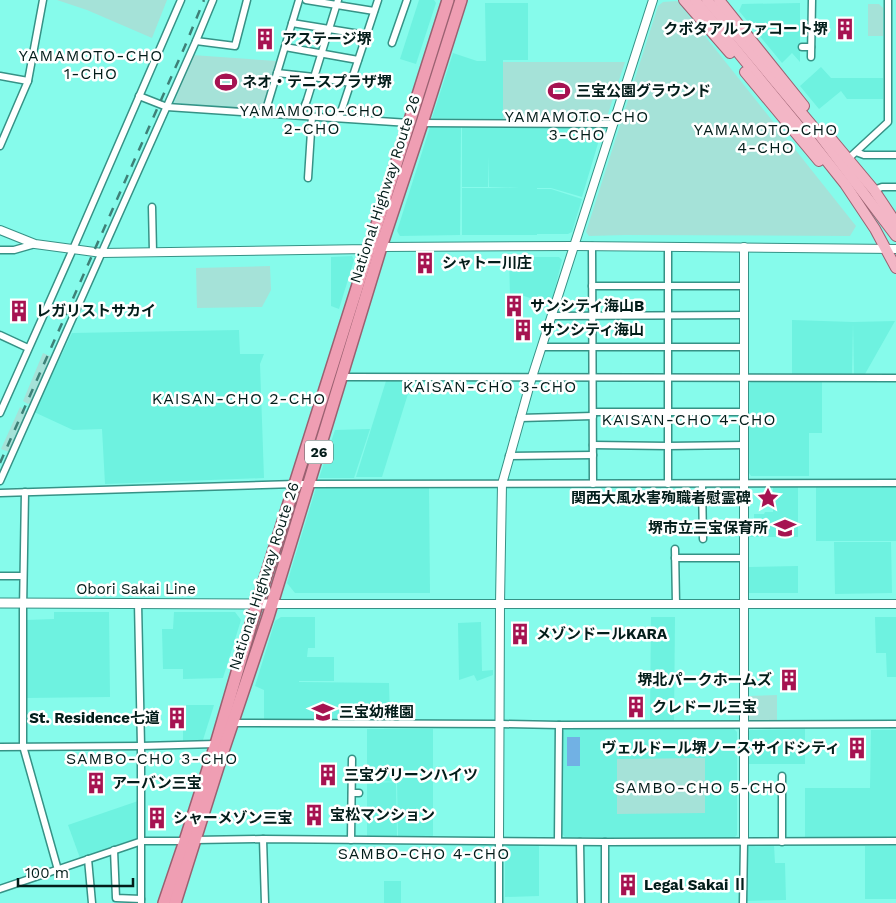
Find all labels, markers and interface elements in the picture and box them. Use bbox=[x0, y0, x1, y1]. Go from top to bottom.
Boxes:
building icon: クボタアルファコート堺 bbox=[832, 16, 858, 42]
place label: クボタアルファコート堺 bbox=[663, 20, 828, 38]
building icon: アステージ堺 bbox=[252, 26, 278, 52]
place label: アステージ堺 bbox=[282, 30, 372, 48]
district label: YAMAMOTO-CHO 1-CHO bbox=[19, 46, 163, 83]
sports icon: ネオ・テニスプラザ堺 bbox=[213, 69, 239, 95]
place label: ネオ・テニスプラザ堺 bbox=[242, 73, 392, 91]
sports icon: 三宝公園グラウンド bbox=[546, 78, 572, 104]
place label: 三宝公園グラウンド bbox=[576, 82, 711, 100]
street label: National Highway Route 26 bbox=[346, 93, 424, 285]
district label: YAMAMOTO-CHO 2-CHO bbox=[240, 101, 384, 138]
district label: YAMAMOTO-CHO 3-CHO bbox=[505, 107, 649, 144]
district label: YAMAMOTO-CHO 4-CHO bbox=[694, 120, 838, 157]
building icon: シャトー川庄 bbox=[412, 250, 438, 276]
place label: シャトー川庄 bbox=[442, 254, 532, 272]
building icon: サンシティ海山B bbox=[501, 293, 527, 319]
place label: サンシティ海山B bbox=[530, 297, 644, 315]
building icon: レガリストサカイ bbox=[6, 298, 32, 324]
place label: レガリストサカイ bbox=[36, 302, 156, 320]
building icon: サンシティ海山 bbox=[510, 317, 536, 343]
place label: サンシティ海山 bbox=[540, 321, 644, 339]
district label: KAISAN-CHO 3-CHO bbox=[403, 377, 577, 396]
district label: KAISAN-CHO 2-CHO bbox=[152, 389, 326, 408]
district label: KAISAN-CHO 4-CHO bbox=[601, 410, 777, 429]
road number: 26 bbox=[305, 441, 333, 464]
street label: National Highway Route 26 bbox=[225, 480, 303, 672]
place icon: 関西大風水害殉職者慰霊碑 bbox=[755, 485, 781, 511]
place label: 関西大風水害殉職者慰霊碑 bbox=[571, 489, 751, 507]
school or university icon: 堺市立三宝保育所 bbox=[772, 515, 798, 541]
place label: 堺市立三宝保育所 bbox=[648, 519, 768, 537]
street label: Obori Sakai Line bbox=[76, 580, 196, 598]
building icon: メゾンドールKARA bbox=[507, 621, 533, 647]
place label: メゾンドールKARA bbox=[536, 625, 668, 643]
building icon: 堺北パークホームズ bbox=[776, 667, 802, 693]
place label: 堺北パークホームズ bbox=[637, 671, 772, 689]
building icon: クレドール三宝 bbox=[623, 694, 649, 720]
place label: クレドール三宝 bbox=[652, 698, 757, 716]
school or university icon: 三宝幼稚園 bbox=[310, 699, 336, 725]
place label: 三宝幼稚園 bbox=[339, 703, 414, 721]
building icon: St. Residence七道 bbox=[164, 705, 190, 731]
place label: St. Residence七道 bbox=[29, 709, 160, 727]
building icon: ヴェルドール堺ノースサイドシティ bbox=[844, 735, 870, 761]
place label: ヴェルドール堺ノースサイドシティ bbox=[602, 739, 840, 757]
district label: SAMBO-CHO 3-CHO bbox=[66, 749, 238, 768]
building icon: 三宝グリーンハイツ bbox=[315, 762, 341, 788]
place label: 三宝グリーンハイツ bbox=[344, 766, 478, 784]
building icon: アーバン三宝 bbox=[83, 770, 109, 796]
place label: アーバン三宝 bbox=[112, 774, 202, 792]
district label: SAMBO-CHO 5-CHO bbox=[615, 778, 787, 797]
building icon: 宝松マンション bbox=[301, 802, 327, 828]
building icon: シャーメゾン三宝 bbox=[144, 805, 170, 831]
place label: 宝松マンション bbox=[330, 806, 435, 824]
place label: シャーメゾン三宝 bbox=[173, 809, 292, 827]
district label: SAMBO-CHO 4-CHO bbox=[338, 844, 510, 863]
scale bar bbox=[18, 856, 132, 888]
text: 100 m bbox=[25, 864, 69, 882]
building icon: Legal Sakai Ⅱ bbox=[615, 872, 641, 898]
place label: Legal Sakai Ⅱ bbox=[644, 876, 748, 894]

